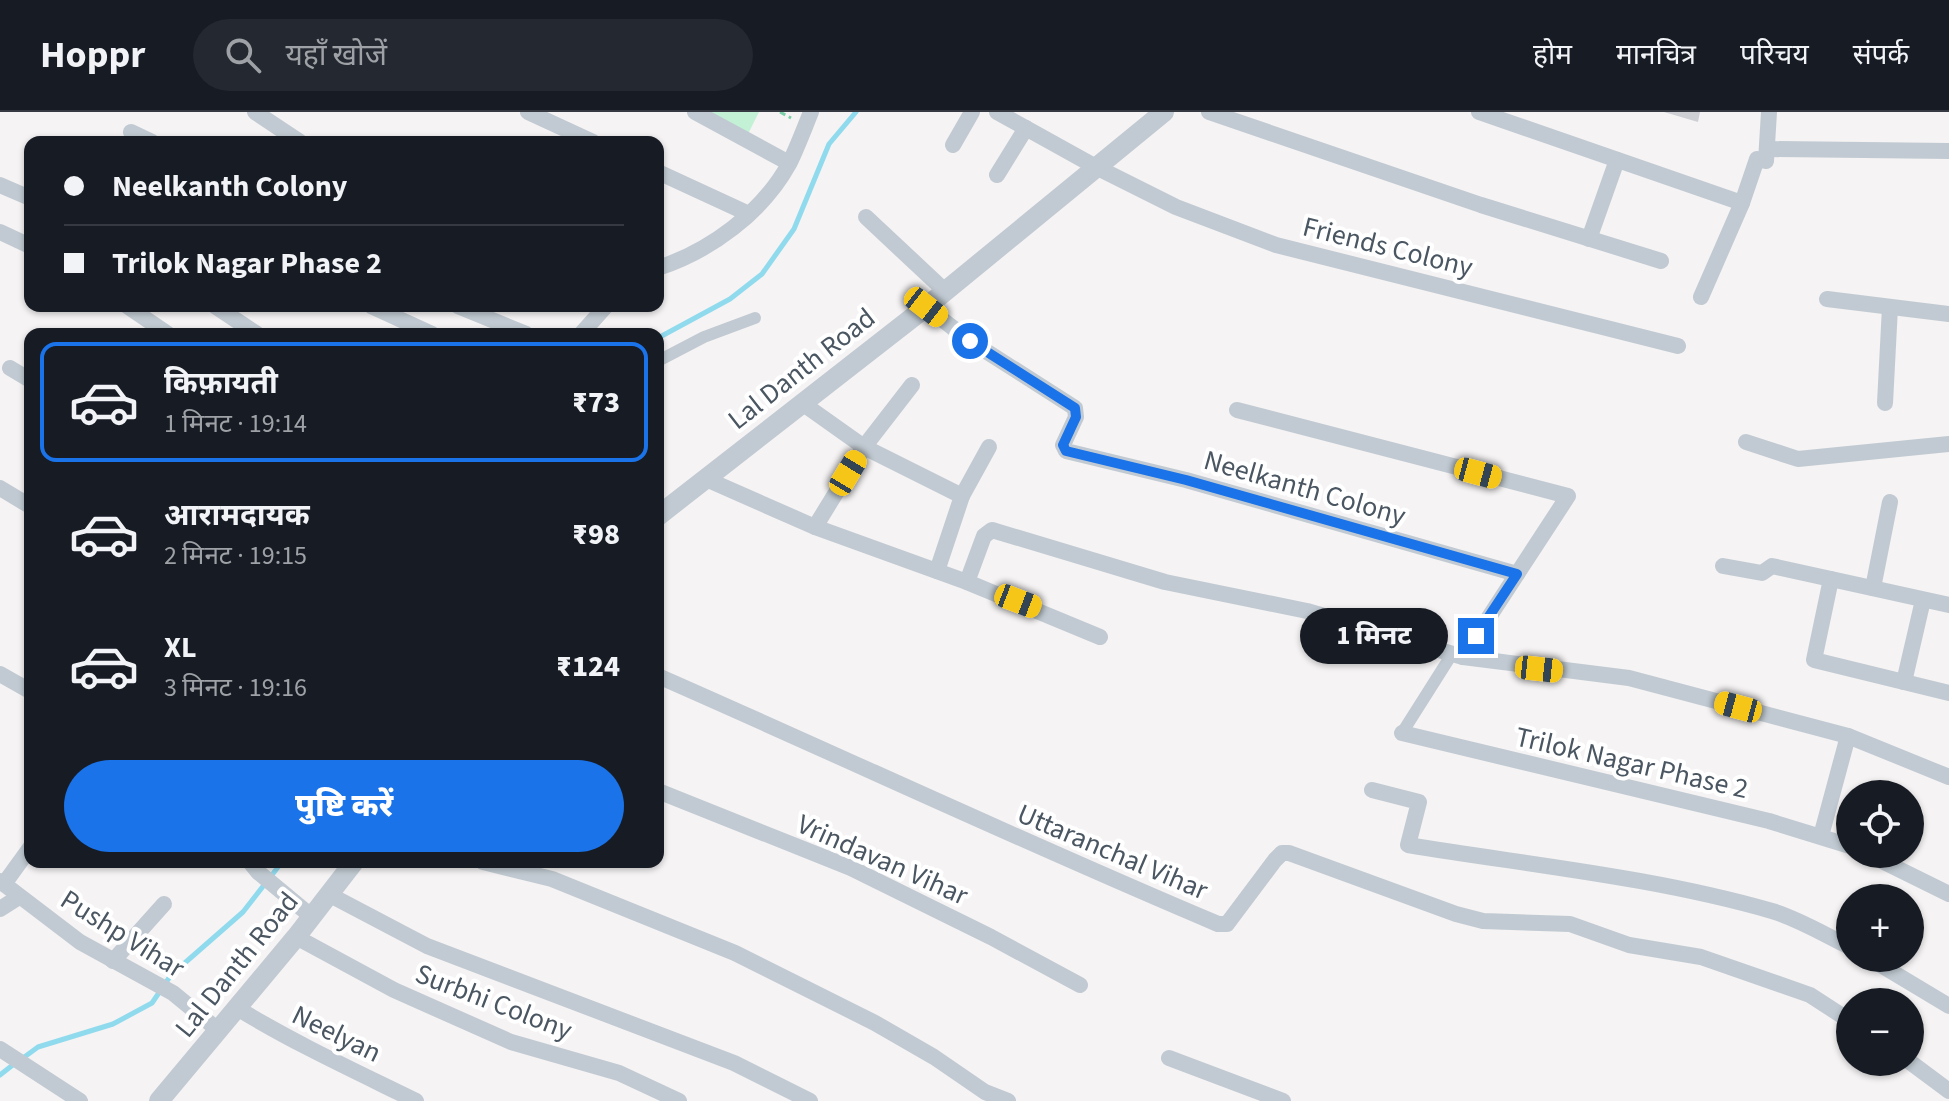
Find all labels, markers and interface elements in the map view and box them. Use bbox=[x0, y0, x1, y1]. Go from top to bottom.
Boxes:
search box bbox=[193, 19, 753, 91]
text: Hoppr bbox=[40, 28, 145, 82]
icon: search bbox=[221, 33, 265, 77]
text: यहाँ खोजें bbox=[285, 34, 387, 77]
text: होम bbox=[1533, 35, 1572, 75]
text: मानचित्र bbox=[1616, 35, 1696, 75]
text: परिचय bbox=[1740, 35, 1809, 75]
text: संपर्क bbox=[1853, 35, 1909, 75]
text: Neelkanth Colony bbox=[112, 165, 347, 208]
street label: Friends Colony bbox=[1299, 207, 1477, 287]
text: Trilok Nagar Phase 2 bbox=[112, 242, 382, 285]
car bbox=[900, 283, 952, 331]
street label: Lal Danth Road bbox=[719, 298, 884, 439]
route start bbox=[952, 323, 988, 359]
text: किफ़ायती bbox=[164, 362, 278, 405]
icon: car bbox=[68, 366, 140, 438]
text: ₹73 bbox=[572, 381, 620, 424]
text: 1 मिनट · 19:14 bbox=[164, 405, 307, 442]
street label: Neelkanth Colony bbox=[1199, 440, 1410, 536]
car bbox=[825, 446, 871, 500]
car bbox=[1452, 455, 1504, 491]
text: आरामदायक bbox=[164, 494, 310, 537]
icon: car bbox=[68, 498, 140, 570]
text: ₹98 bbox=[572, 513, 620, 556]
text: 2 मिनट · 19:15 bbox=[164, 537, 307, 574]
car bbox=[991, 581, 1045, 621]
callout: 1 मिनट bbox=[1300, 608, 1448, 664]
text: 1 मिनट bbox=[1336, 617, 1412, 654]
route end bbox=[1458, 618, 1494, 654]
text: XL bbox=[164, 626, 197, 669]
icon: car bbox=[68, 630, 140, 702]
text: ₹124 bbox=[556, 645, 620, 688]
car bbox=[1514, 655, 1564, 683]
text: 3 मिनट · 19:16 bbox=[164, 669, 307, 706]
car bbox=[1712, 689, 1764, 725]
street label: Trilok Nagar Phase 2 bbox=[1511, 717, 1752, 809]
button: पुष्टि करें bbox=[64, 760, 624, 852]
map controls bbox=[1836, 780, 1924, 1076]
button: locate bbox=[1836, 780, 1924, 868]
street label: Uttaranchal Vihar bbox=[1011, 794, 1214, 910]
street label: Vrindavan Vihar bbox=[791, 804, 975, 916]
street label: Pushp Vihar bbox=[53, 880, 192, 988]
street label: Lal Danth Road bbox=[165, 883, 308, 1046]
button: + bbox=[1836, 884, 1924, 972]
street label: Surbhi Colony bbox=[409, 954, 578, 1050]
button: − bbox=[1836, 988, 1924, 1076]
street label: Neelyan bbox=[285, 995, 388, 1073]

